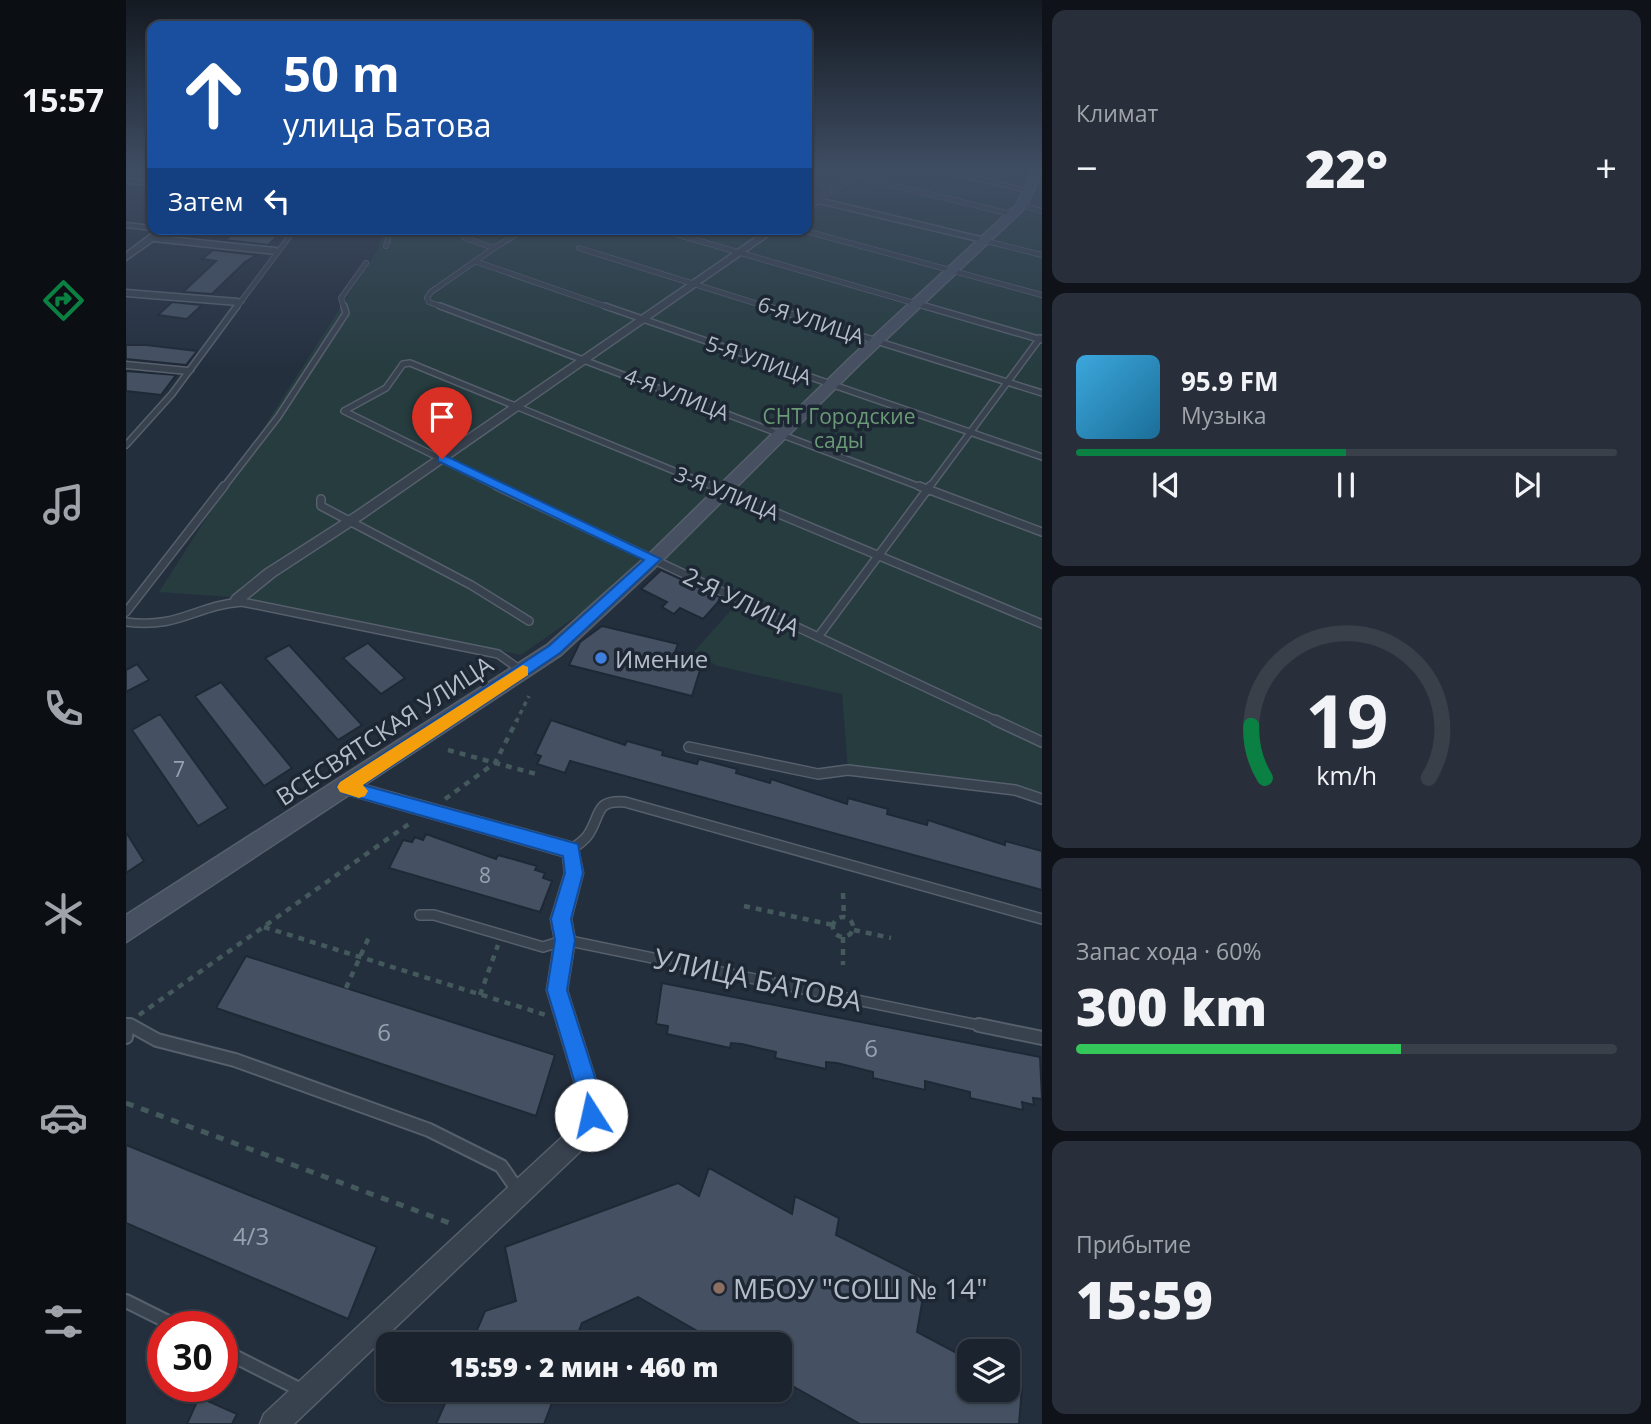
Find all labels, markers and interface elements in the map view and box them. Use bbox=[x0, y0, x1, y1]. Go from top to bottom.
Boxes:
text: 50 m bbox=[283, 40, 400, 106]
icon: ahead bbox=[168, 49, 259, 140]
text: 15:57 bbox=[22, 78, 104, 121]
text: Климат bbox=[1076, 97, 1158, 129]
text: улица Батова bbox=[283, 103, 492, 146]
text: 22° bbox=[1305, 132, 1388, 203]
text: − bbox=[1076, 141, 1098, 193]
text: + bbox=[1595, 141, 1617, 193]
icon: left bbox=[258, 182, 296, 220]
text: Затем bbox=[168, 183, 244, 219]
icon: directions bbox=[39, 276, 88, 325]
street label: 6-Я УЛИЦА bbox=[754, 290, 868, 351]
street label: 5-Я УЛИЦА bbox=[702, 329, 816, 391]
street label: 4-Я УЛИЦА bbox=[621, 361, 734, 427]
text: 95.9 FM bbox=[1181, 363, 1279, 399]
pin bbox=[412, 387, 472, 459]
icon: arrive bbox=[423, 398, 461, 436]
text: Музыка bbox=[1181, 399, 1267, 431]
park label: СНТ Городские сады bbox=[763, 402, 915, 454]
street label: 3-Я УЛИЦА bbox=[671, 459, 784, 527]
icon: previous bbox=[1147, 466, 1185, 504]
icon: pause bbox=[1327, 466, 1365, 504]
icon: next bbox=[1508, 466, 1546, 504]
icon: music bbox=[39, 480, 88, 529]
street label: 2-Я УЛИЦА bbox=[678, 559, 806, 644]
place label: Имение bbox=[615, 642, 708, 675]
street label: ВСЕСВЯТСКАЯ УЛИЦА bbox=[269, 647, 499, 812]
marker: Имение bbox=[593, 650, 609, 666]
text: 19 bbox=[1305, 670, 1388, 769]
icon: phone bbox=[39, 684, 88, 733]
house number: 7 bbox=[173, 755, 185, 783]
text: km/h bbox=[1316, 758, 1377, 792]
house number: 8 bbox=[479, 861, 491, 889]
icon: climate bbox=[39, 889, 88, 938]
text: Запас хода · 60% bbox=[1076, 935, 1261, 967]
street label: УЛИЦА БАТОВА bbox=[651, 938, 866, 1020]
text: 300 km bbox=[1076, 970, 1267, 1041]
house number: 6 bbox=[377, 1015, 391, 1048]
house number: 6 bbox=[864, 1031, 878, 1064]
position arrow bbox=[554, 1078, 628, 1152]
icon: car bbox=[39, 1093, 88, 1142]
house number: 4/3 bbox=[233, 1219, 269, 1252]
text: Прибытие bbox=[1076, 1228, 1191, 1260]
text: 15:59 bbox=[1076, 1263, 1213, 1334]
place label: МБОУ "СОШ № 14" bbox=[733, 1269, 987, 1307]
marker: МБОУ "СОШ № 14" bbox=[711, 1280, 727, 1296]
icon: filters bbox=[39, 1297, 88, 1346]
speed limit sign: 30 bbox=[147, 1311, 238, 1402]
map controls bbox=[957, 1339, 1020, 1402]
button: layers bbox=[957, 1339, 1020, 1402]
text: 15:59 · 2 мин · 460 m bbox=[449, 1349, 719, 1385]

